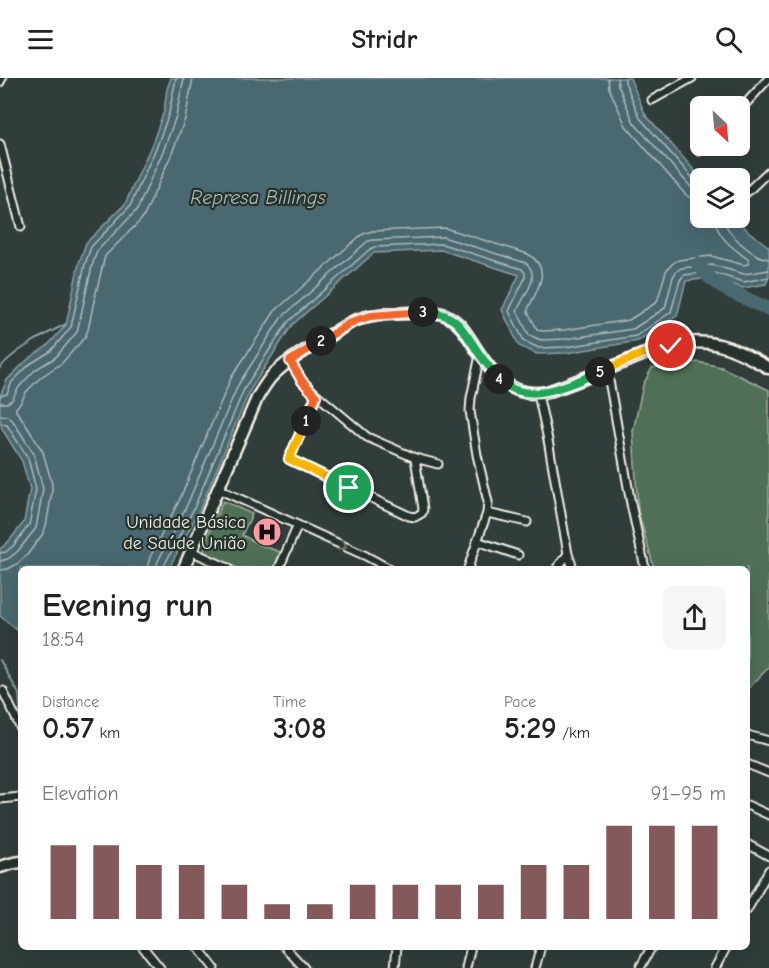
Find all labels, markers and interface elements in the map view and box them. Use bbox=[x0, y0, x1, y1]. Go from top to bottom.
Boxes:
icon: menu bbox=[24, 23, 57, 56]
icon: search bbox=[712, 23, 745, 56]
text: Stridr bbox=[351, 24, 418, 55]
north arrow bbox=[690, 96, 750, 156]
map controls bbox=[690, 96, 750, 228]
button: layers bbox=[690, 168, 750, 228]
water label: Represa Billings bbox=[190, 186, 326, 209]
pin: 3 bbox=[408, 297, 438, 327]
text: 3 bbox=[419, 303, 427, 321]
pin bbox=[645, 320, 696, 371]
pin: 2 bbox=[306, 326, 336, 356]
icon: check bbox=[654, 329, 687, 362]
text: 2 bbox=[317, 332, 325, 350]
pin: 5 bbox=[585, 357, 615, 387]
text: 5 bbox=[596, 363, 604, 381]
pin: 4 bbox=[484, 364, 514, 394]
text: 4 bbox=[495, 370, 503, 388]
pin: 1 bbox=[291, 406, 321, 436]
text: 1 bbox=[303, 412, 309, 430]
pin bbox=[323, 462, 374, 513]
icon: arrive bbox=[332, 471, 365, 504]
place label: Unidade Básica de Saúde União bbox=[123, 512, 246, 554]
hospital icon: Unidade Básica de Saúde União bbox=[251, 516, 283, 548]
one-way arrow bbox=[337, 539, 348, 551]
text: Evening run bbox=[42, 586, 213, 624]
button: share bbox=[663, 586, 726, 649]
text: 18:54 bbox=[42, 628, 84, 651]
text: Distance bbox=[42, 693, 99, 711]
text: Time bbox=[273, 693, 306, 711]
text: Pace bbox=[504, 693, 536, 711]
text: 0.57 bbox=[42, 711, 94, 746]
text: 3:08 bbox=[273, 711, 327, 746]
text: 5:29 bbox=[504, 711, 557, 746]
text: km bbox=[94, 724, 120, 742]
text: /km bbox=[557, 724, 590, 742]
text: Elevation bbox=[42, 782, 119, 805]
text: 91–95 m bbox=[651, 782, 726, 805]

